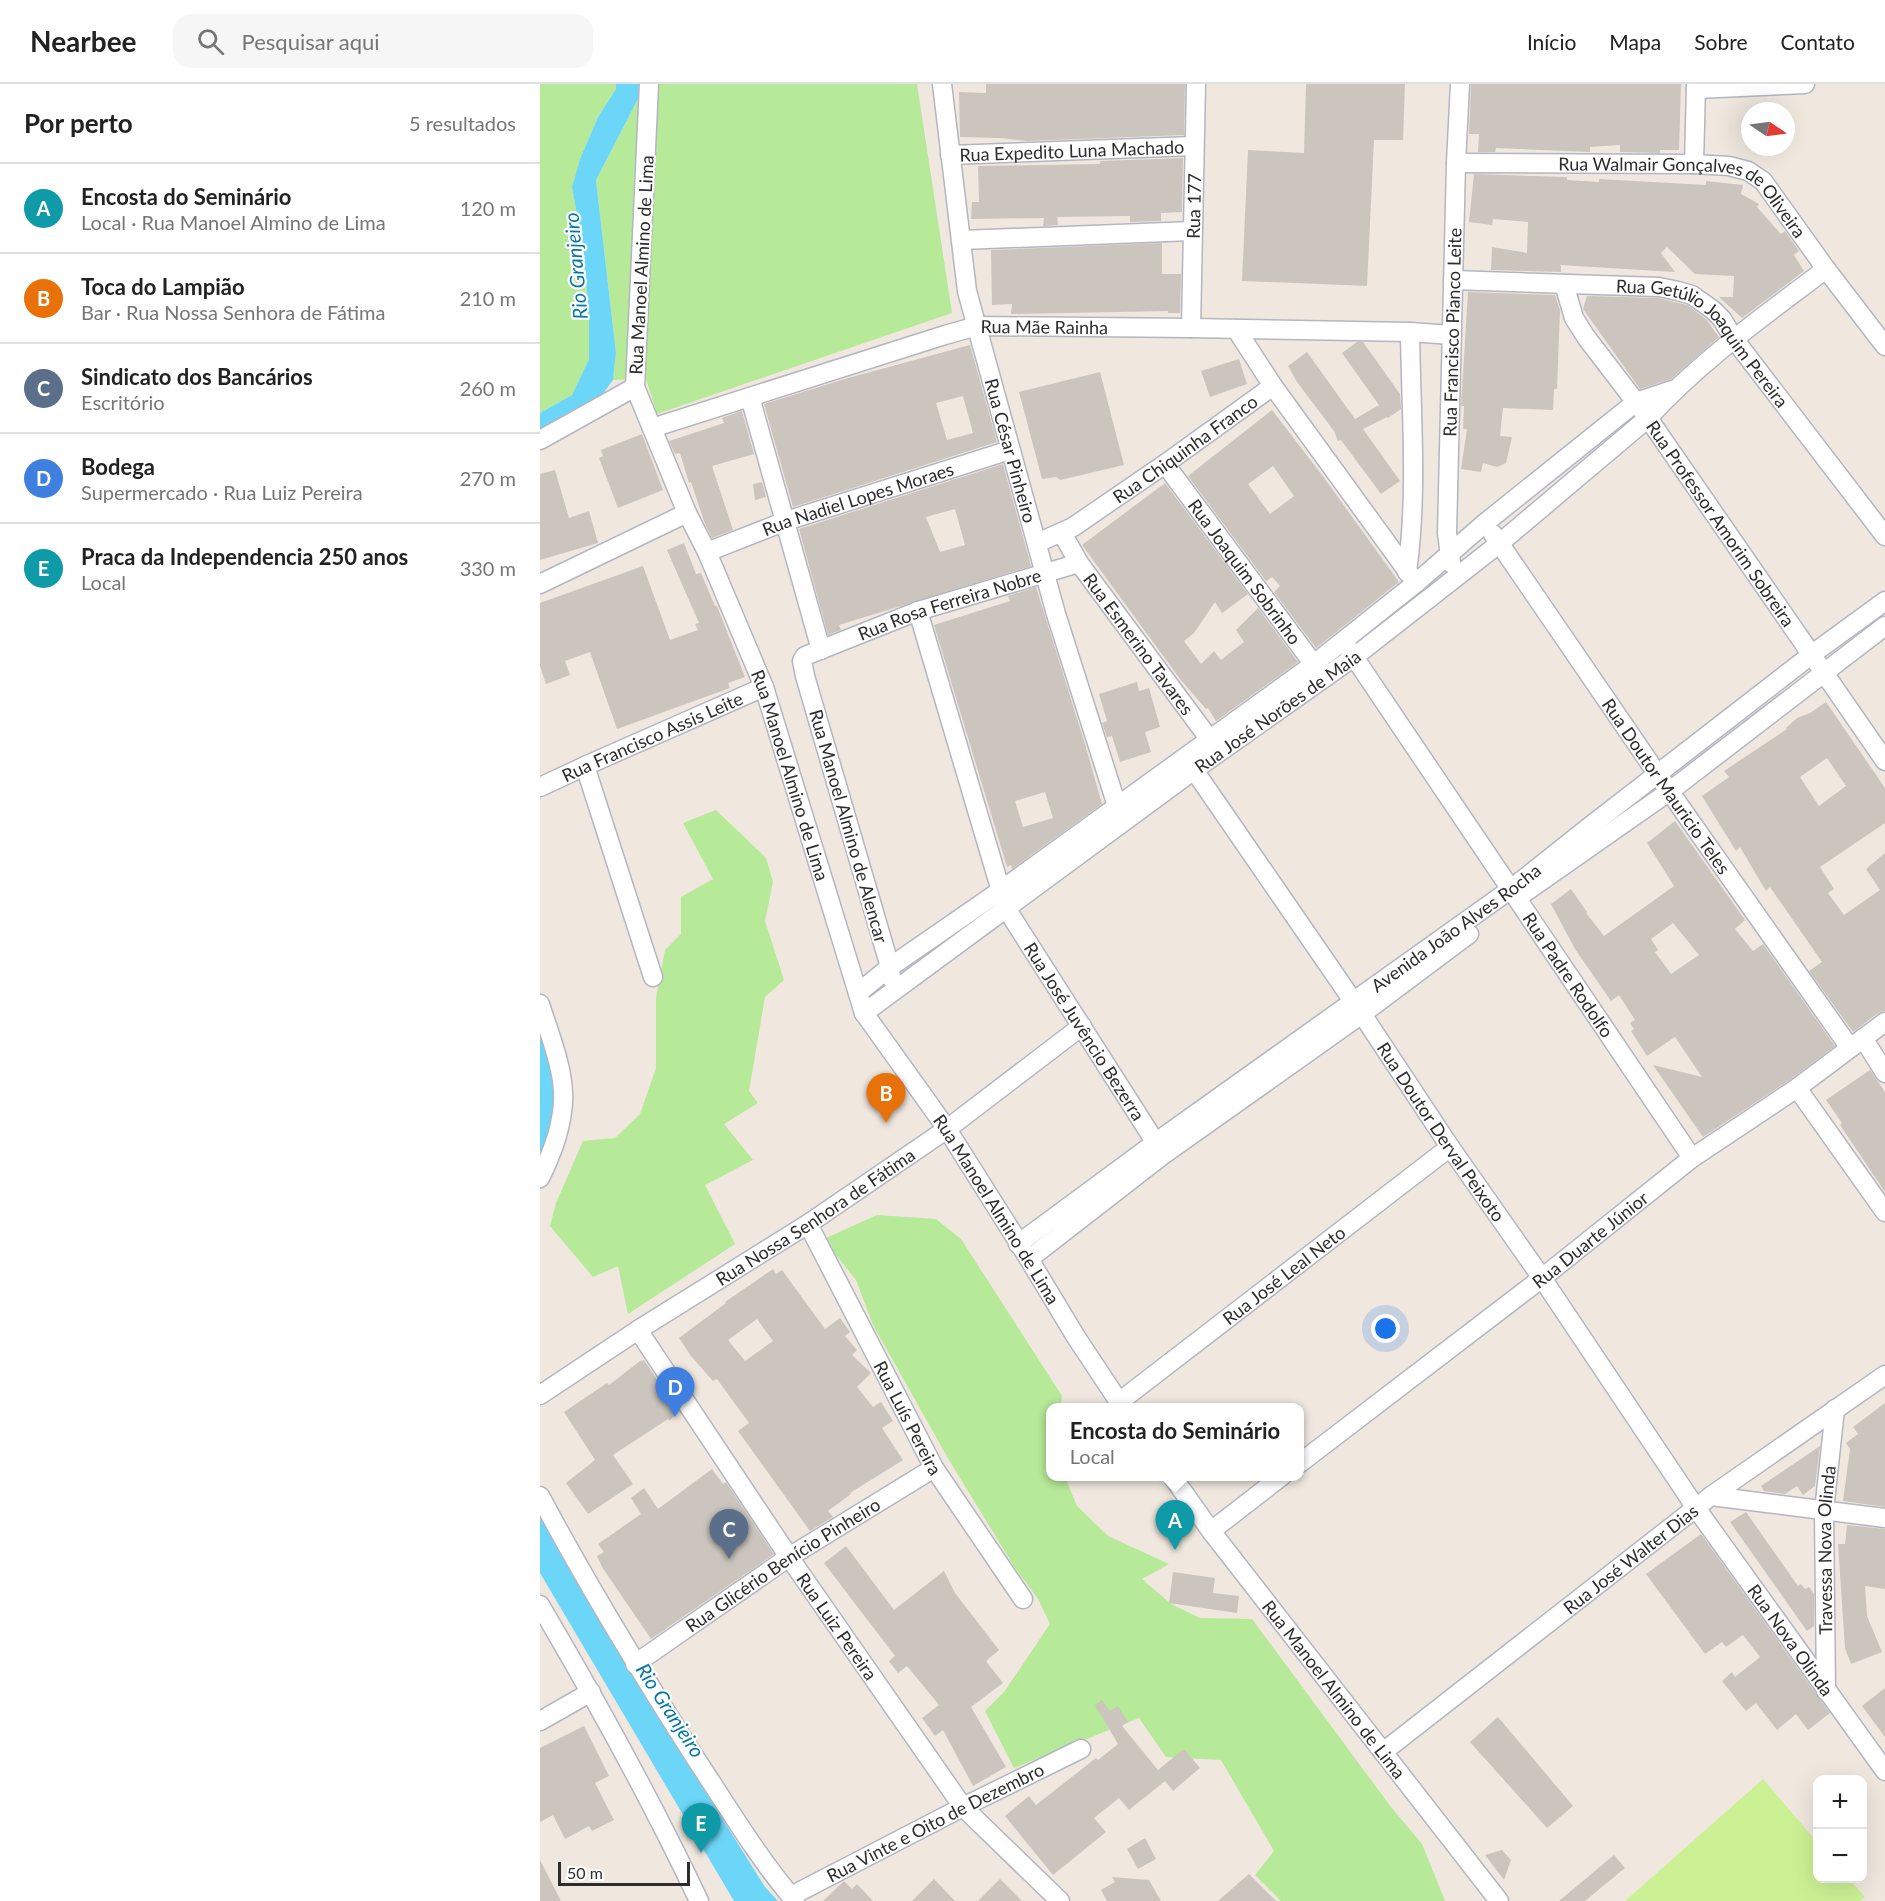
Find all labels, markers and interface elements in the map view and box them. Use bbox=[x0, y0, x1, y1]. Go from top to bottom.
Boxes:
search box bbox=[173, 14, 593, 68]
text: Nearbee bbox=[30, 24, 137, 58]
icon: search bbox=[194, 25, 227, 58]
text: Pesquisar aqui bbox=[242, 28, 380, 55]
text: Início bbox=[1527, 29, 1576, 54]
text: Mapa bbox=[1609, 29, 1661, 54]
text: Sobre bbox=[1694, 29, 1747, 54]
text: Contato bbox=[1780, 29, 1855, 54]
north arrow bbox=[1741, 102, 1795, 156]
text: Por perto bbox=[24, 107, 133, 139]
text: 5 resultados bbox=[409, 111, 516, 135]
street label: Rua Expedito Luna Machado bbox=[959, 135, 1185, 166]
street label: Rua Walmair Gonçalves de Oliveira bbox=[1558, 152, 1811, 242]
street label: Rua Manoel Almino de Lima bbox=[624, 155, 658, 375]
street label: Rua 177 bbox=[1182, 173, 1205, 239]
text: Encosta do Seminário bbox=[81, 183, 292, 210]
text: A bbox=[37, 196, 50, 220]
text: 120 m bbox=[460, 196, 516, 220]
text: Local · Rua Manoel Almino de Lima bbox=[81, 210, 386, 234]
water label: Rio Granjeiro bbox=[558, 211, 592, 321]
street label: Rua Francisco Pianco Leite bbox=[1438, 228, 1465, 437]
text: Toca do Lampião bbox=[81, 273, 245, 300]
street label: Rua Getúlio Joaquim Pereira bbox=[1616, 275, 1793, 412]
text: B bbox=[37, 286, 50, 310]
text: 210 m bbox=[460, 286, 516, 310]
text: Bar · Rua Nossa Senhora de Fátima bbox=[81, 300, 386, 324]
street label: Rua Mãe Rainha bbox=[980, 315, 1108, 338]
text: Sindicato dos Bancários bbox=[81, 363, 313, 390]
text: C bbox=[37, 376, 50, 400]
text: 260 m bbox=[460, 376, 516, 400]
street label: Rua César Pinheiro bbox=[981, 376, 1041, 525]
text: Escritório bbox=[81, 390, 165, 414]
street label: Rua Chiquinha Franco bbox=[1108, 390, 1262, 508]
street label: Rua Professor Amorim Sobreira bbox=[1642, 416, 1800, 631]
text: Bodega bbox=[81, 453, 155, 480]
street label: Rua Nadiel Lopes Moraes bbox=[759, 458, 956, 540]
text: D bbox=[36, 466, 51, 490]
text: 270 m bbox=[460, 466, 516, 490]
text: Supermercado · Rua Luiz Pereira bbox=[81, 480, 363, 504]
street label: Rua Joaquim Sobrinho bbox=[1184, 495, 1306, 649]
text: Praca da Independencia 250 anos bbox=[81, 543, 408, 570]
text: E bbox=[38, 556, 49, 580]
text: 330 m bbox=[460, 556, 516, 580]
street label: Rua Rosa Ferreira Nobre bbox=[855, 564, 1044, 645]
street label: Rua Esmerino Tavares bbox=[1079, 569, 1199, 719]
text: Local bbox=[81, 570, 126, 594]
street label: Rua José Norões de Maia bbox=[1190, 645, 1365, 777]
street label: Rua Manoel Almino de Lima bbox=[747, 666, 834, 883]
street label: Rua Francisco Assis Leite bbox=[558, 687, 746, 786]
street label: Rua Doutor Mauricio Teles bbox=[1598, 694, 1735, 878]
street label: Rua Manoel Almino de Alencar bbox=[805, 707, 893, 946]
street label: Avenida João Alves Rocha bbox=[1367, 859, 1545, 996]
street label: Rua Padre Rodolfo bbox=[1518, 908, 1618, 1041]
street label: Rua José Juvêncio Bezerra bbox=[1020, 938, 1150, 1125]
street label: Rua Doutor Derval Peixoto bbox=[1373, 1038, 1510, 1226]
pin: B bbox=[866, 1074, 906, 1123]
street label: Rua Manoel Almino de Lima bbox=[929, 1110, 1065, 1308]
street label: Rua Nossa Senhora de Fátima bbox=[712, 1143, 919, 1290]
street label: Rua Duarte Júnior bbox=[1528, 1186, 1653, 1293]
street label: Rua José Leal Neto bbox=[1218, 1221, 1349, 1329]
your location bbox=[1371, 1314, 1400, 1343]
street label: Rua Luís Pereira bbox=[870, 1357, 946, 1479]
pin: D bbox=[656, 1368, 694, 1417]
popup bbox=[1046, 1403, 1304, 1481]
text: Encosta do Seminário bbox=[1070, 1417, 1280, 1444]
text: Local bbox=[1070, 1444, 1115, 1468]
street label: Travessa Nova Olinda bbox=[1812, 1464, 1840, 1635]
street label: Rua Glicério Benício Pinheiro bbox=[681, 1493, 884, 1637]
street label: Rua José Walter Dias bbox=[1559, 1499, 1703, 1618]
pin: A bbox=[1156, 1500, 1194, 1550]
pin: C bbox=[710, 1510, 748, 1559]
street label: Rua Luiz Pereira bbox=[792, 1568, 882, 1684]
street label: Rua Nova Olinda bbox=[1743, 1580, 1838, 1700]
street label: Rua Manoel Almino de Lima bbox=[1258, 1596, 1410, 1783]
water label: Rio Granjeiro bbox=[632, 1658, 710, 1762]
street label: Rua Vinte e Oito de Dezembro bbox=[823, 1758, 1048, 1887]
map controls bbox=[1813, 1775, 1867, 1883]
button: + bbox=[1813, 1775, 1867, 1829]
pin: E bbox=[682, 1804, 720, 1853]
button: − bbox=[1813, 1829, 1867, 1883]
scale bar bbox=[558, 1859, 690, 1886]
text: 50 m bbox=[567, 1863, 603, 1882]

